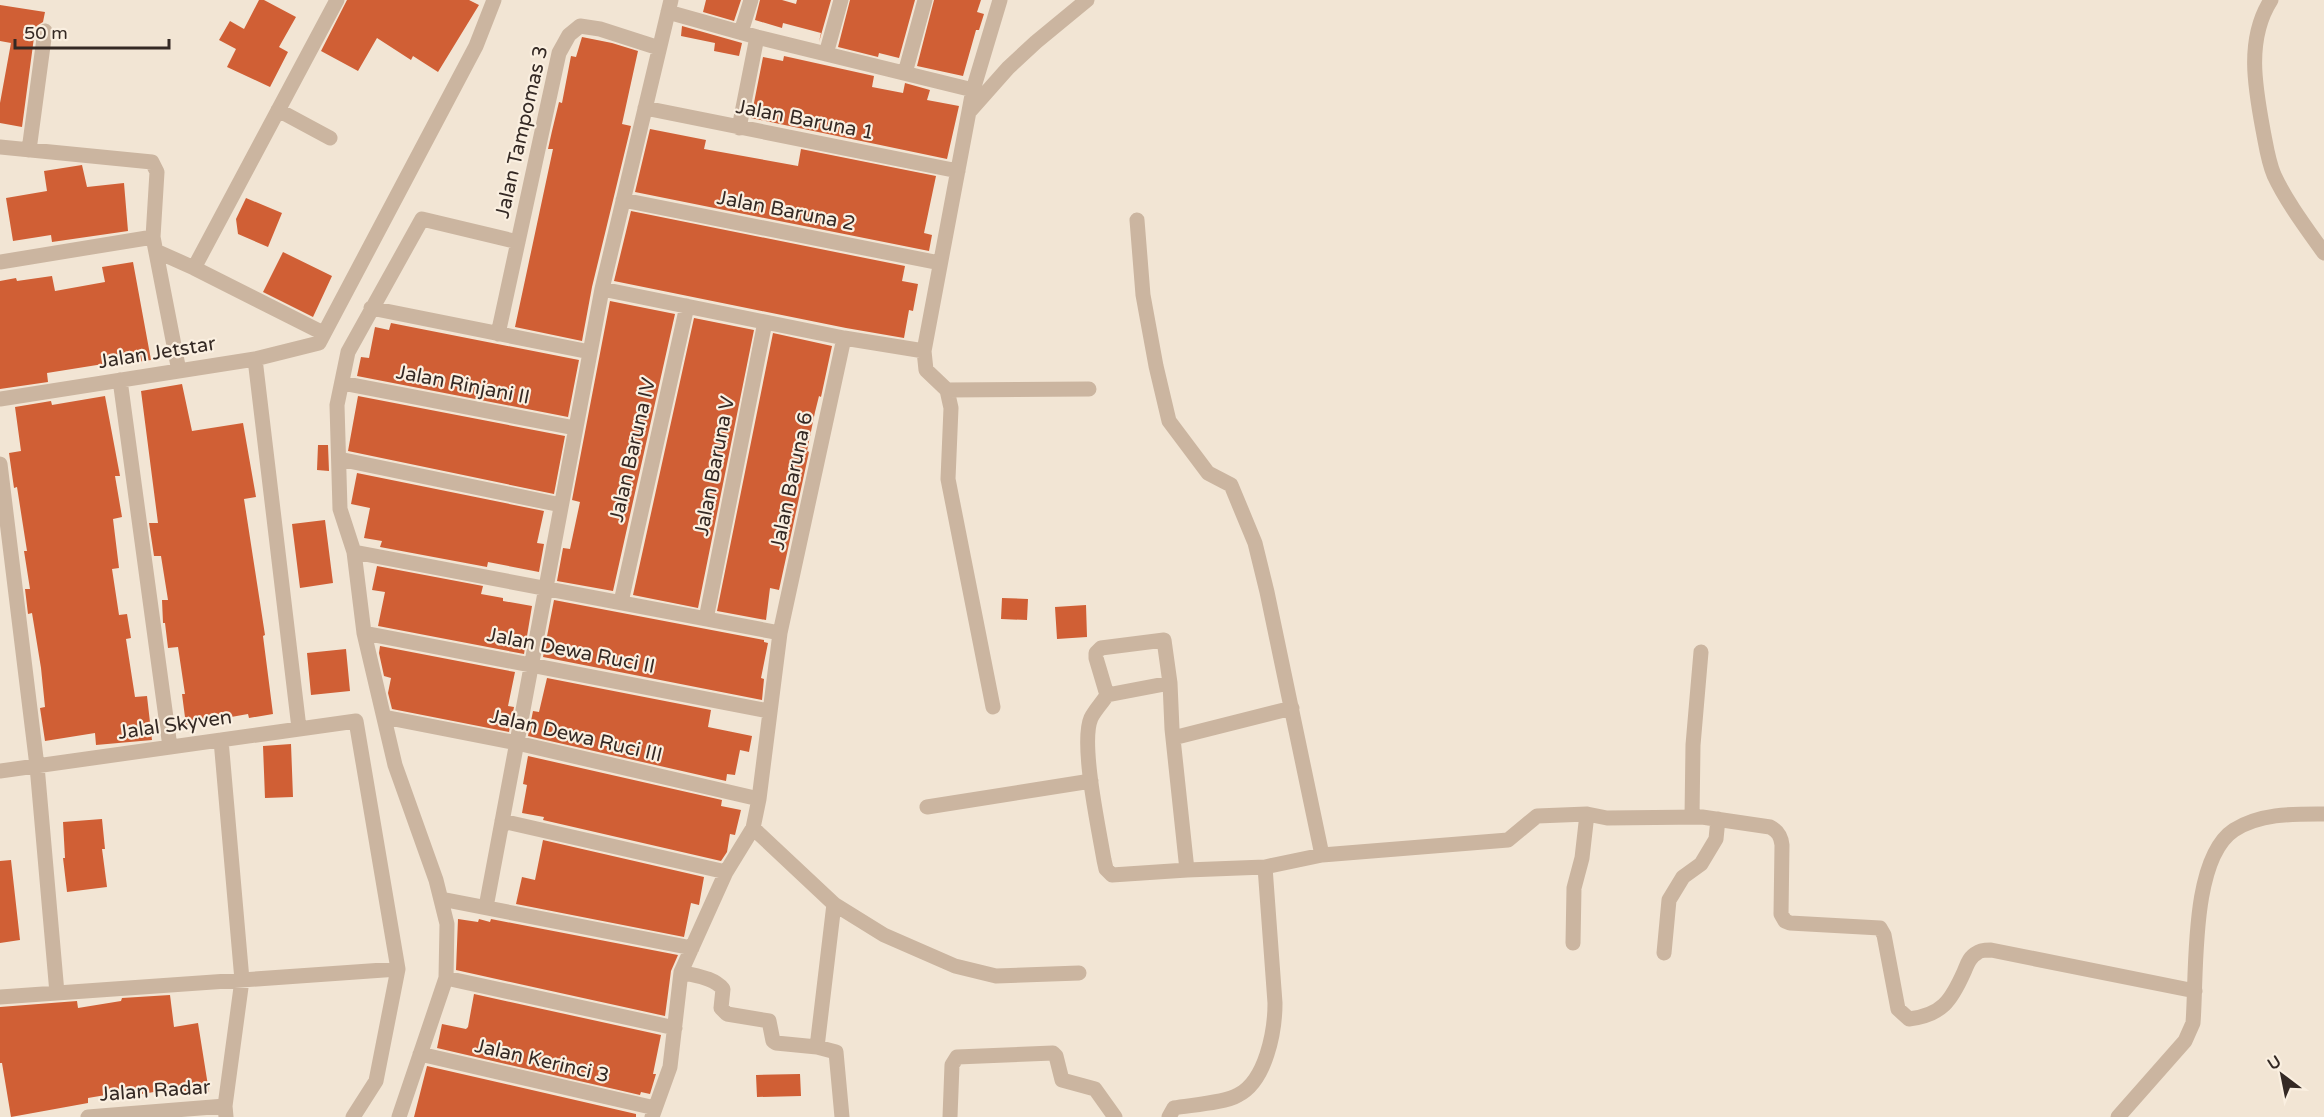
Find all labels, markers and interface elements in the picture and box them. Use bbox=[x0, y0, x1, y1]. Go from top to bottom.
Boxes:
scale bar bbox=[15, 12, 170, 50]
text: 50 m bbox=[24, 22, 68, 44]
street label: Jalan Tampomas 3 bbox=[491, 44, 553, 220]
street label: Jalan Baruna 1 bbox=[734, 95, 876, 145]
street label: Jalan Baruna 2 bbox=[715, 186, 857, 236]
street label: Jalan Jetstar bbox=[97, 332, 218, 374]
street label: Jalan Rinjani II bbox=[394, 360, 532, 410]
street label: Jalan Baruna IV bbox=[605, 375, 661, 524]
street label: Jalan Baruna V bbox=[690, 394, 740, 538]
street label: Jalan Baruna 6 bbox=[766, 410, 818, 552]
street label: Jalan Dewa Ruci II bbox=[485, 623, 657, 679]
street label: Jalan Dewa Ruci III bbox=[487, 704, 665, 768]
street label: Jalal Skyven bbox=[117, 705, 233, 745]
street label: Jalan Kerinci 3 bbox=[473, 1034, 611, 1088]
north arrow bbox=[2252, 1045, 2312, 1105]
text: U bbox=[2264, 1051, 2285, 1075]
street label: Jalan Radar bbox=[99, 1075, 212, 1107]

